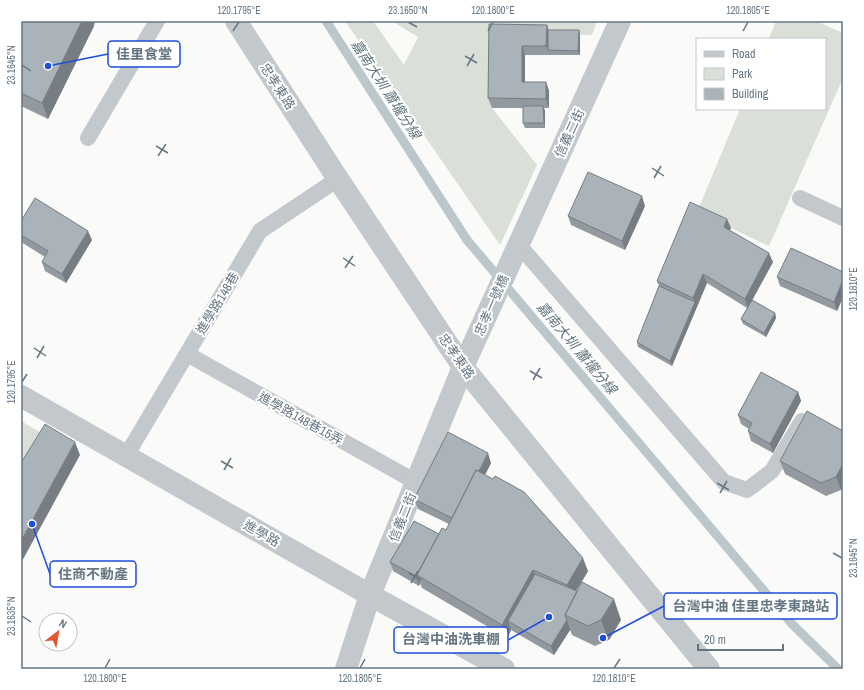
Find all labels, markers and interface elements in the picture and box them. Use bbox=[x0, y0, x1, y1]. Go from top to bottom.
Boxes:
text: 120.1795°E bbox=[217, 4, 261, 17]
text: 23.1650°N bbox=[388, 4, 428, 17]
text: 120.1800°E bbox=[471, 4, 515, 17]
text: 120.1805°E bbox=[726, 4, 770, 17]
water label: 嘉南大圳 蕭壠分線 bbox=[347, 36, 426, 144]
legend bbox=[696, 38, 826, 110]
callout: 佳里食堂 bbox=[108, 41, 180, 67]
text: 23.1645°N bbox=[5, 45, 18, 85]
text: 佳里食堂 bbox=[116, 45, 172, 63]
text: Road bbox=[732, 46, 756, 62]
street label: 忠孝東路 bbox=[256, 60, 299, 113]
text: Park bbox=[732, 66, 752, 82]
text: Building bbox=[732, 86, 769, 102]
street label: 信義二街 bbox=[551, 106, 588, 160]
text: 120.1810°E bbox=[847, 267, 860, 311]
street label: 進學路148巷 bbox=[192, 269, 243, 338]
street label: 忠孝一號橋 bbox=[470, 272, 512, 338]
water label: 嘉南大圳 蕭壠分線 bbox=[533, 298, 622, 399]
street label: 忠孝東路 bbox=[435, 330, 478, 382]
text: 120.1795°E bbox=[5, 360, 18, 404]
street label: 進學路148巷15弄 bbox=[255, 388, 346, 449]
street label: 信義二街 bbox=[385, 490, 420, 544]
street label: 進學路 bbox=[241, 516, 283, 551]
text: 23.1645°N bbox=[847, 538, 860, 578]
callout: 住商不動產 bbox=[50, 561, 136, 587]
text: 住商不動產 bbox=[58, 565, 128, 583]
callout: 台灣中油 佳里忠孝東路站 bbox=[664, 593, 837, 619]
text: 23.1635°N bbox=[5, 596, 18, 636]
text: 台灣中油 佳里忠孝東路站 bbox=[672, 597, 830, 615]
north arrow bbox=[38, 612, 78, 652]
text: N bbox=[57, 616, 70, 631]
scale bar bbox=[698, 626, 783, 652]
callout: 台灣中油洗車棚 bbox=[394, 627, 508, 653]
text: 台灣中油洗車棚 bbox=[402, 630, 500, 648]
text: 20 m bbox=[704, 632, 726, 648]
text: 120.1800°E bbox=[83, 672, 127, 685]
text: 120.1805°E bbox=[338, 672, 382, 685]
text: 120.1810°E bbox=[592, 672, 636, 685]

